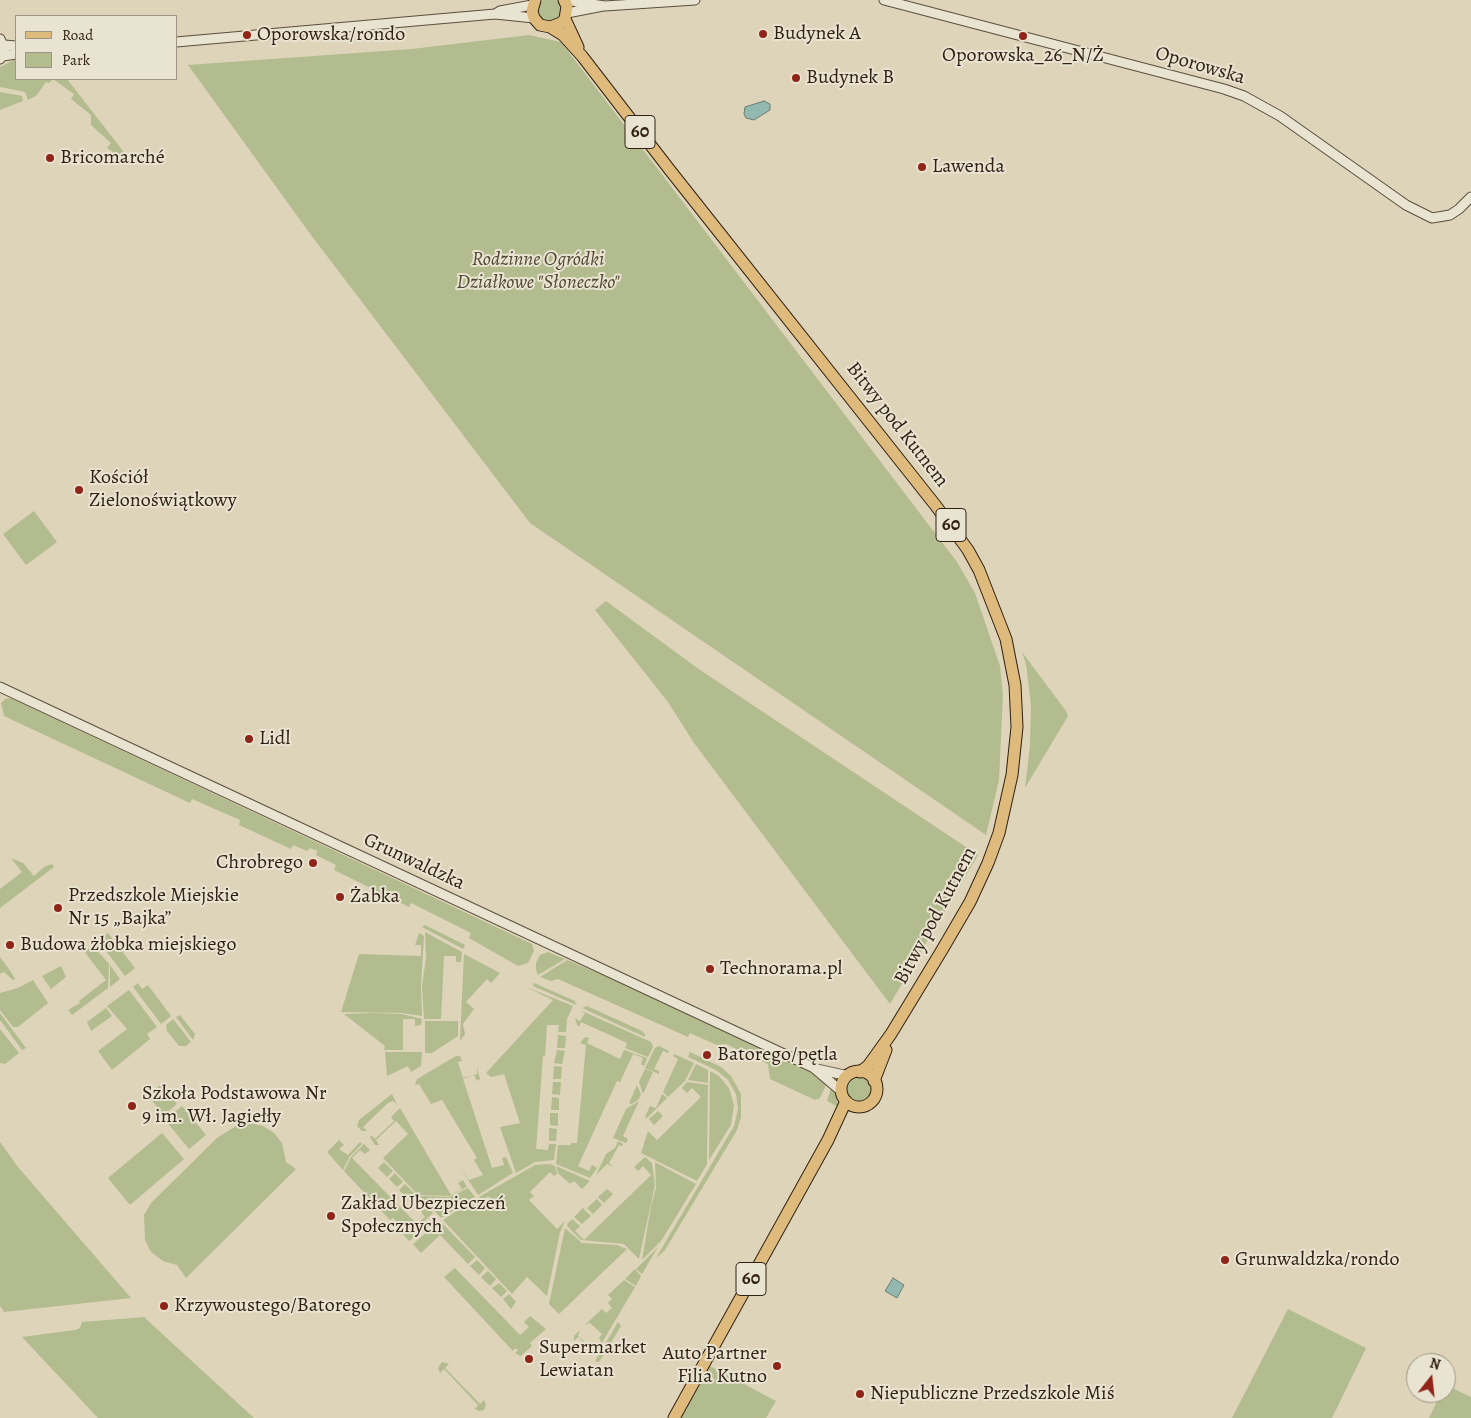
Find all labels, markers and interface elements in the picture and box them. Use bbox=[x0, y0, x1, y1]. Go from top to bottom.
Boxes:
legend bbox=[15, 15, 178, 80]
place label: Budynek A bbox=[773, 22, 861, 46]
place label: Oporowska/rondo bbox=[257, 23, 405, 47]
text: Road bbox=[62, 25, 93, 45]
marker: Budynek A bbox=[757, 28, 769, 40]
marker: Oporowska/rondo bbox=[241, 29, 253, 41]
marker: Oporowska_26_N/Ż bbox=[1017, 30, 1029, 42]
street label: Oporowska bbox=[1152, 42, 1248, 90]
place label: Oporowska_26_N/Ż bbox=[942, 44, 1104, 68]
text: Park bbox=[62, 50, 90, 70]
place label: Budynek B bbox=[806, 66, 894, 90]
marker: Budynek B bbox=[790, 72, 802, 84]
road number: 60 bbox=[625, 115, 655, 148]
place label: Bricomarché bbox=[60, 146, 165, 170]
marker: Bricomarché bbox=[44, 152, 56, 164]
place label: Lawenda bbox=[932, 155, 1005, 179]
marker: Lawenda bbox=[916, 161, 928, 173]
park label: Rodzinne Ogródki Działkowe "Słoneczko" bbox=[456, 248, 620, 295]
street label: Bitwy pod Kutnem bbox=[841, 358, 953, 492]
place label: Kościół Zielonoświątkowy bbox=[89, 466, 237, 513]
marker: Kościół Zielonoświątkowy bbox=[73, 484, 85, 496]
road number: 60 bbox=[936, 508, 966, 542]
place label: Lidl bbox=[259, 727, 290, 751]
marker: Lidl bbox=[243, 733, 255, 745]
street label: Grunwaldzka bbox=[360, 828, 468, 896]
street label: Bitwy pod Kutnem bbox=[890, 843, 982, 989]
place label: Chrobrego bbox=[216, 851, 303, 875]
marker: Chrobrego bbox=[307, 857, 319, 869]
place label: Przedszkole Miejskie Nr 15 „Bajka” bbox=[68, 884, 239, 931]
place label: Żabka bbox=[350, 885, 400, 909]
marker: Żabka bbox=[334, 891, 346, 903]
marker: Przedszkole Miejskie Nr 15 „Bajka” bbox=[52, 902, 64, 914]
place label: Budowa żłobka miejskiego bbox=[20, 933, 236, 957]
marker: Budowa żłobka miejskiego bbox=[4, 939, 16, 951]
place label: Technorama.pl bbox=[720, 957, 842, 981]
marker: Technorama.pl bbox=[704, 963, 716, 975]
place label: Batorego/pętla bbox=[717, 1043, 838, 1067]
marker: Batorego/pętla bbox=[701, 1049, 713, 1061]
place label: Szkoła Podstawowa Nr 9 im. Wł. Jagiełły bbox=[142, 1082, 327, 1129]
marker: Szkoła Podstawowa Nr 9 im. Wł. Jagiełły bbox=[126, 1100, 138, 1112]
place label: Zakład Ubezpieczeń Społecznych bbox=[341, 1192, 506, 1239]
marker: Zakład Ubezpieczeń Społecznych bbox=[325, 1210, 337, 1222]
place label: Grunwaldzka/rondo bbox=[1235, 1248, 1399, 1272]
marker: Grunwaldzka/rondo bbox=[1219, 1254, 1231, 1266]
road number: 60 bbox=[736, 1262, 766, 1296]
place label: Krzywoustego/Batorego bbox=[174, 1294, 371, 1318]
marker: Krzywoustego/Batorego bbox=[158, 1300, 170, 1312]
place label: Supermarket Lewiatan bbox=[539, 1336, 646, 1383]
place label: Auto Partner Filia Kutno bbox=[663, 1342, 767, 1389]
marker: Supermarket Lewiatan bbox=[523, 1353, 535, 1365]
north arrow bbox=[1406, 1353, 1456, 1403]
text: N bbox=[1427, 1354, 1443, 1375]
marker: Auto Partner Filia Kutno bbox=[771, 1360, 783, 1372]
place label: Niepubliczne Przedszkole Miś bbox=[870, 1382, 1115, 1406]
marker: Niepubliczne Przedszkole Miś bbox=[854, 1388, 866, 1400]

